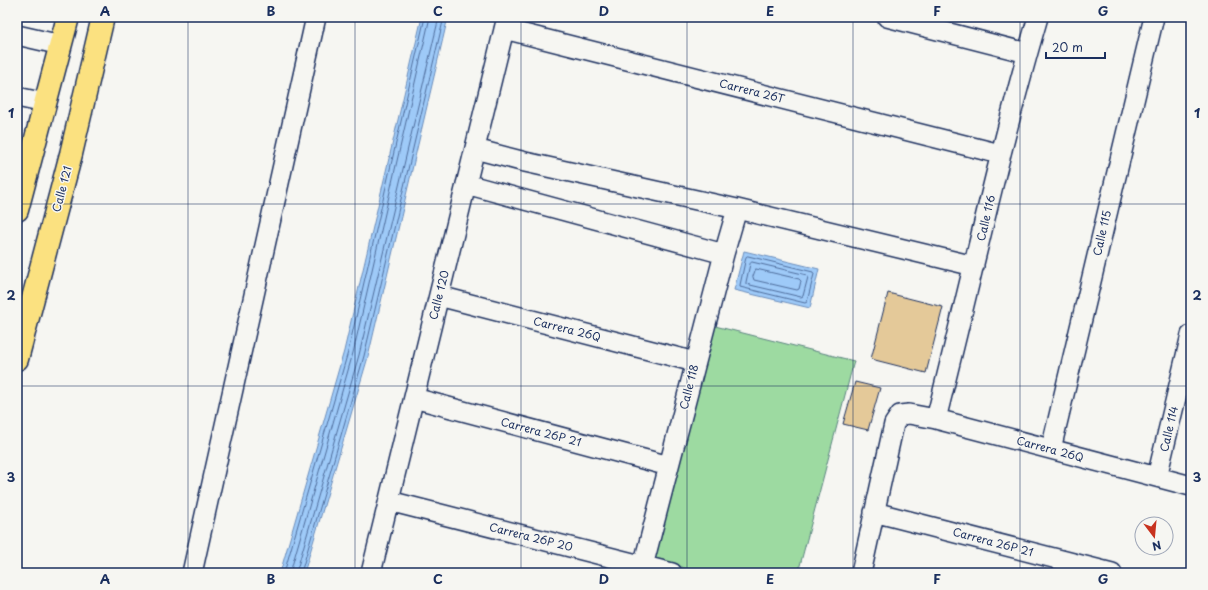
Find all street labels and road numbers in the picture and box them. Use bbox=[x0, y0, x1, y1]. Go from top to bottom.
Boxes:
street label: Carrera 26T bbox=[718, 74, 787, 107]
street label: Calle 121 bbox=[47, 164, 76, 214]
street label: Calle 116 bbox=[972, 193, 999, 243]
street label: Calle 115 bbox=[1088, 208, 1115, 257]
street label: Calle 120 bbox=[424, 268, 453, 322]
street label: Carrera 26Q bbox=[532, 312, 603, 345]
street label: Calle 118 bbox=[675, 362, 702, 411]
street label: Calle 114 bbox=[1155, 404, 1182, 453]
street label: Carrera 26P 21 bbox=[499, 413, 583, 450]
street label: Carrera 26Q bbox=[1015, 431, 1086, 466]
street label: Carrera 26P 20 bbox=[488, 518, 575, 555]
street label: Carrera 26P 21 bbox=[951, 523, 1035, 560]

